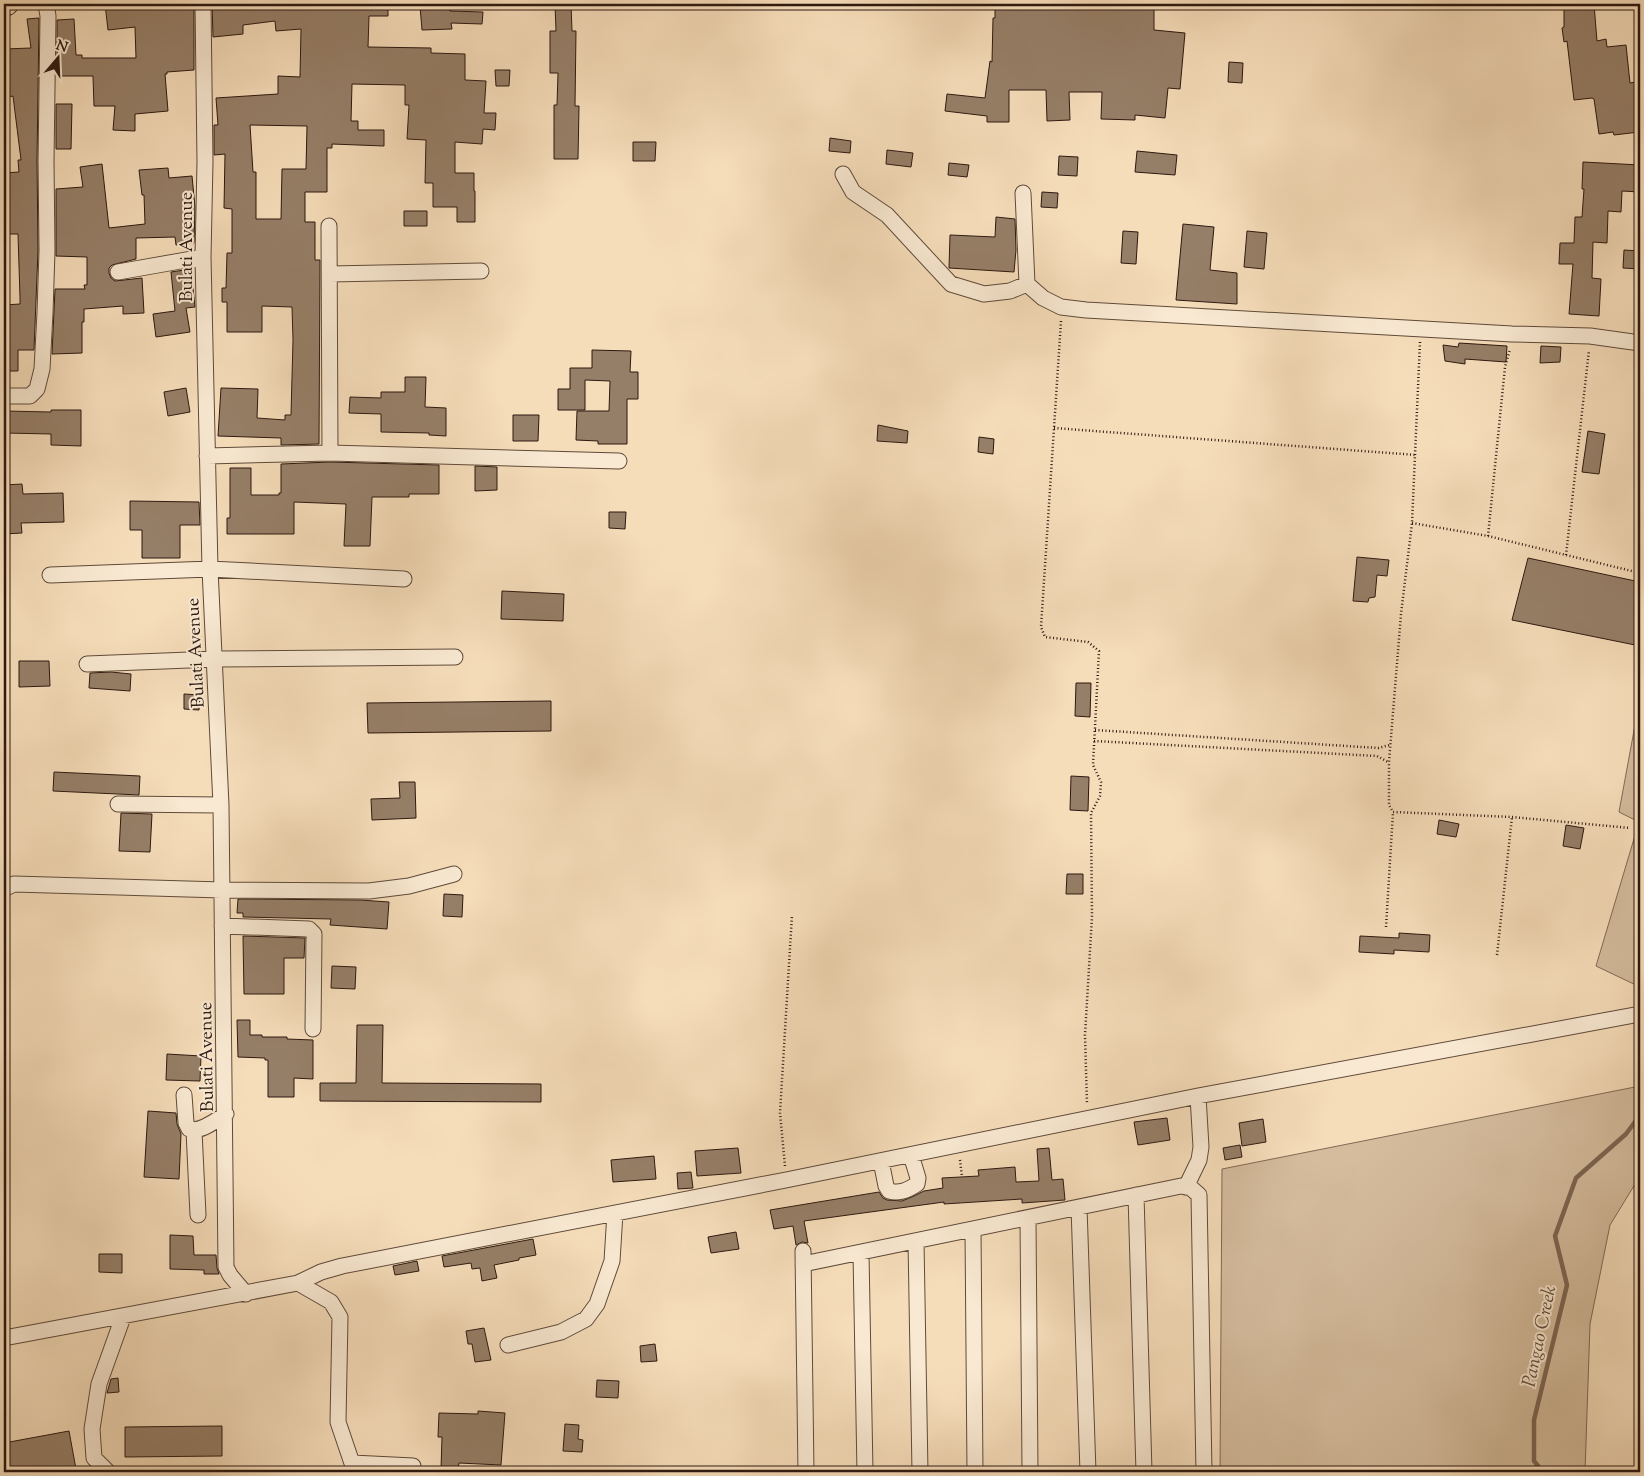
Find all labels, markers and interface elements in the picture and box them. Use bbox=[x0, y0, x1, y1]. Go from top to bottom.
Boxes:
north arrow bbox=[32, 32, 82, 82]
text: N bbox=[53, 36, 70, 59]
street label: Bulati Avenue bbox=[175, 192, 201, 302]
street label: Bulati Avenue bbox=[181, 597, 213, 709]
street label: Bulati Avenue bbox=[194, 1002, 222, 1112]
water label: Pangao Creek bbox=[1517, 1283, 1564, 1390]

